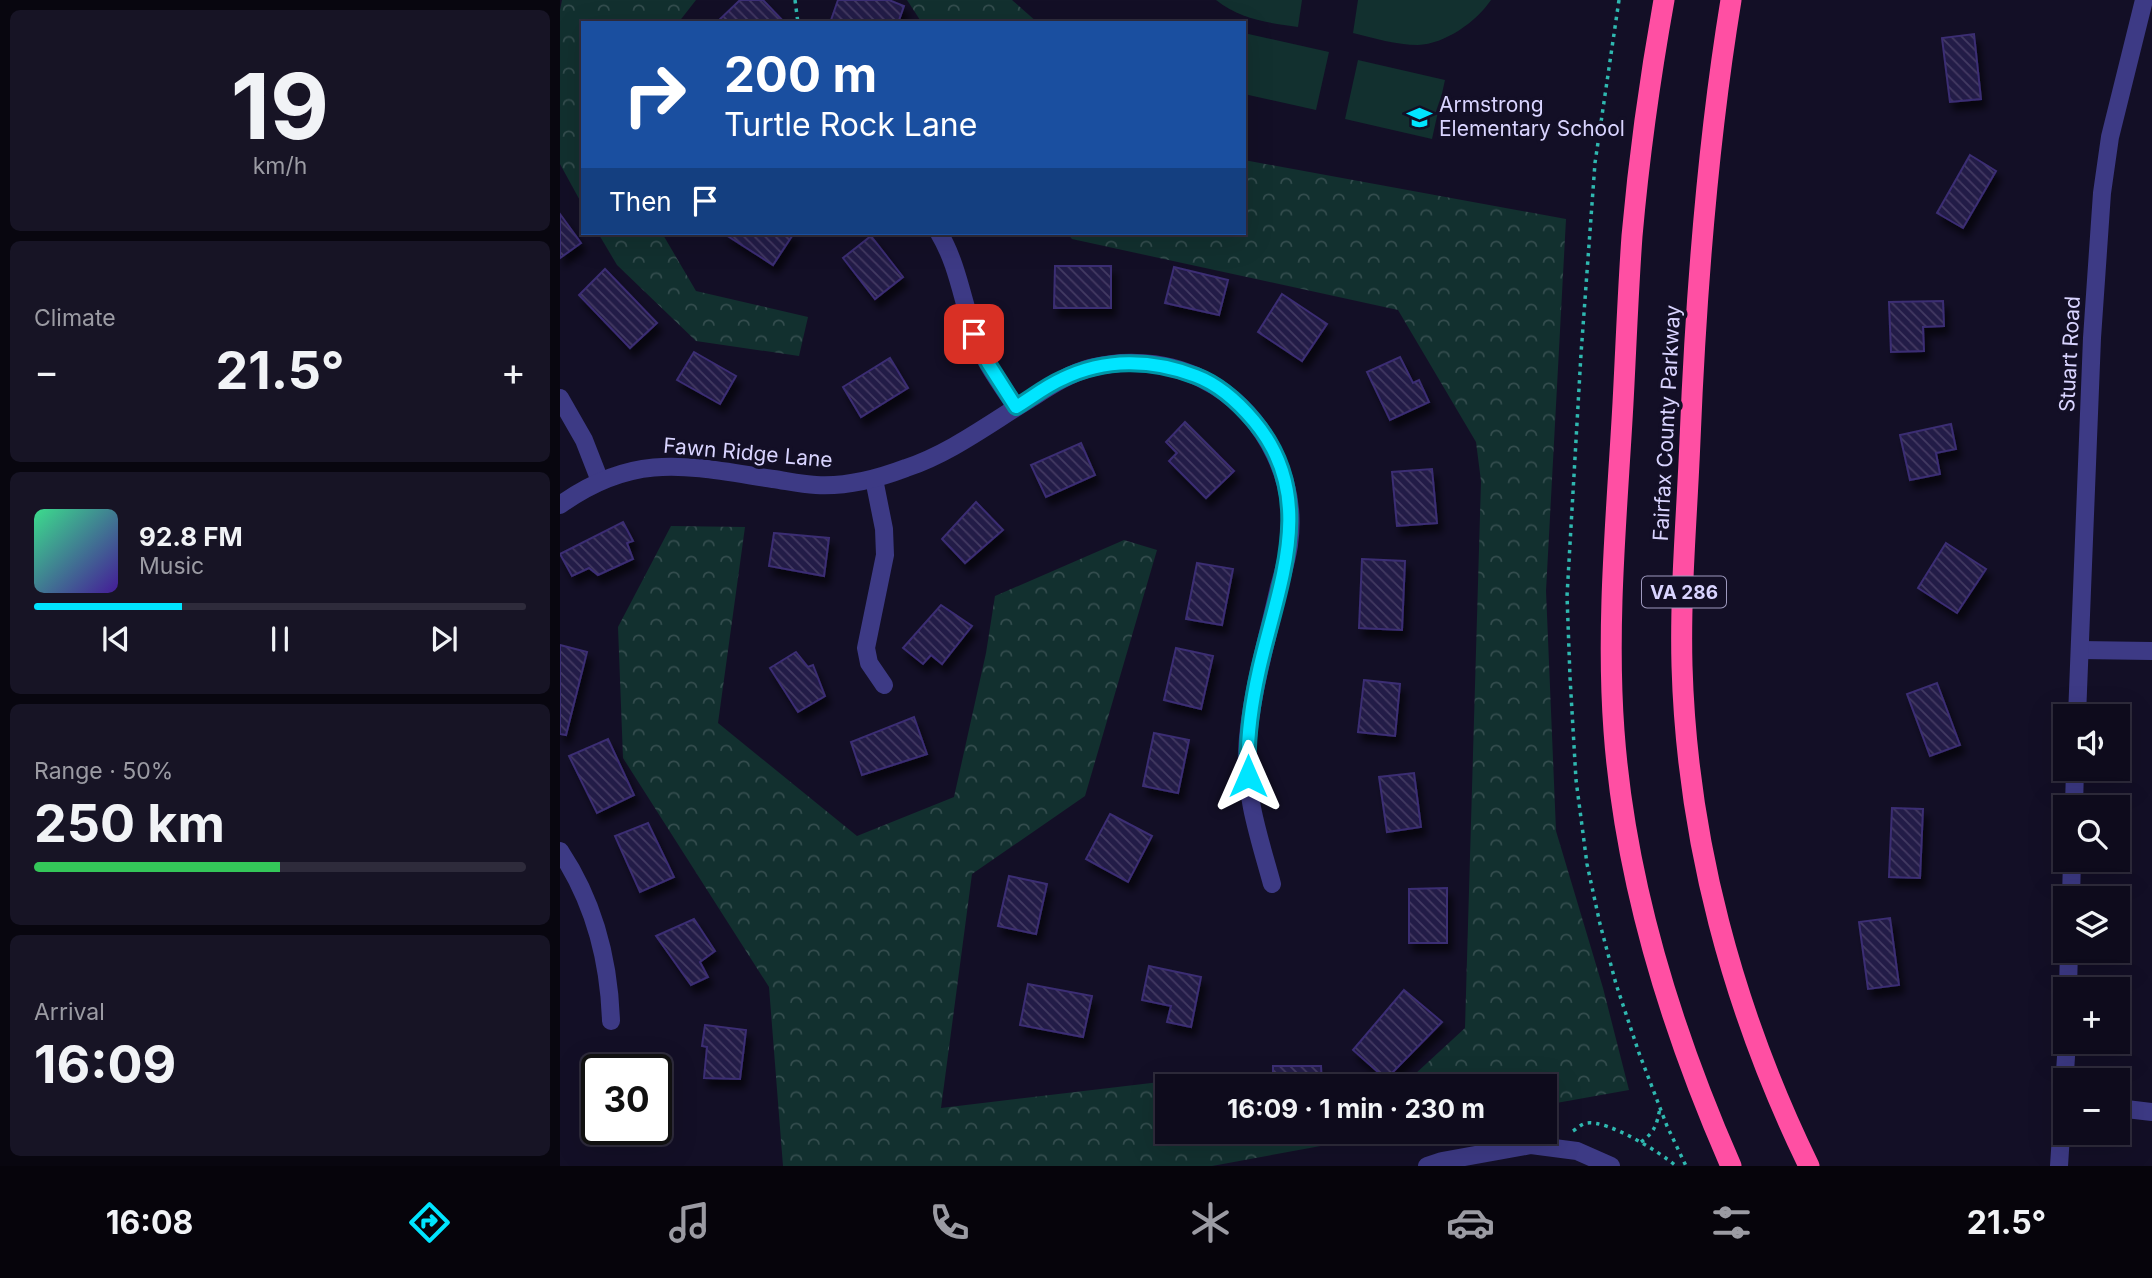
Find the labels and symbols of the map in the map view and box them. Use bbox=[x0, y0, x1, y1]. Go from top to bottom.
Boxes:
place label: Armstrong Elementary School bbox=[1439, 92, 1625, 141]
school or university icon: Armstrong Elementary School bbox=[1405, 103, 1433, 131]
street label: Stuart Road bbox=[2054, 295, 2085, 413]
pin bbox=[944, 304, 1004, 364]
street label: Fairfax County Parkway bbox=[1648, 304, 1685, 542]
street label: Fawn Ridge Lane bbox=[662, 433, 834, 472]
road number: VA 286 bbox=[1642, 576, 1726, 608]
position arrow bbox=[1211, 739, 1285, 813]
speed limit sign: 30 bbox=[581, 1054, 672, 1145]

